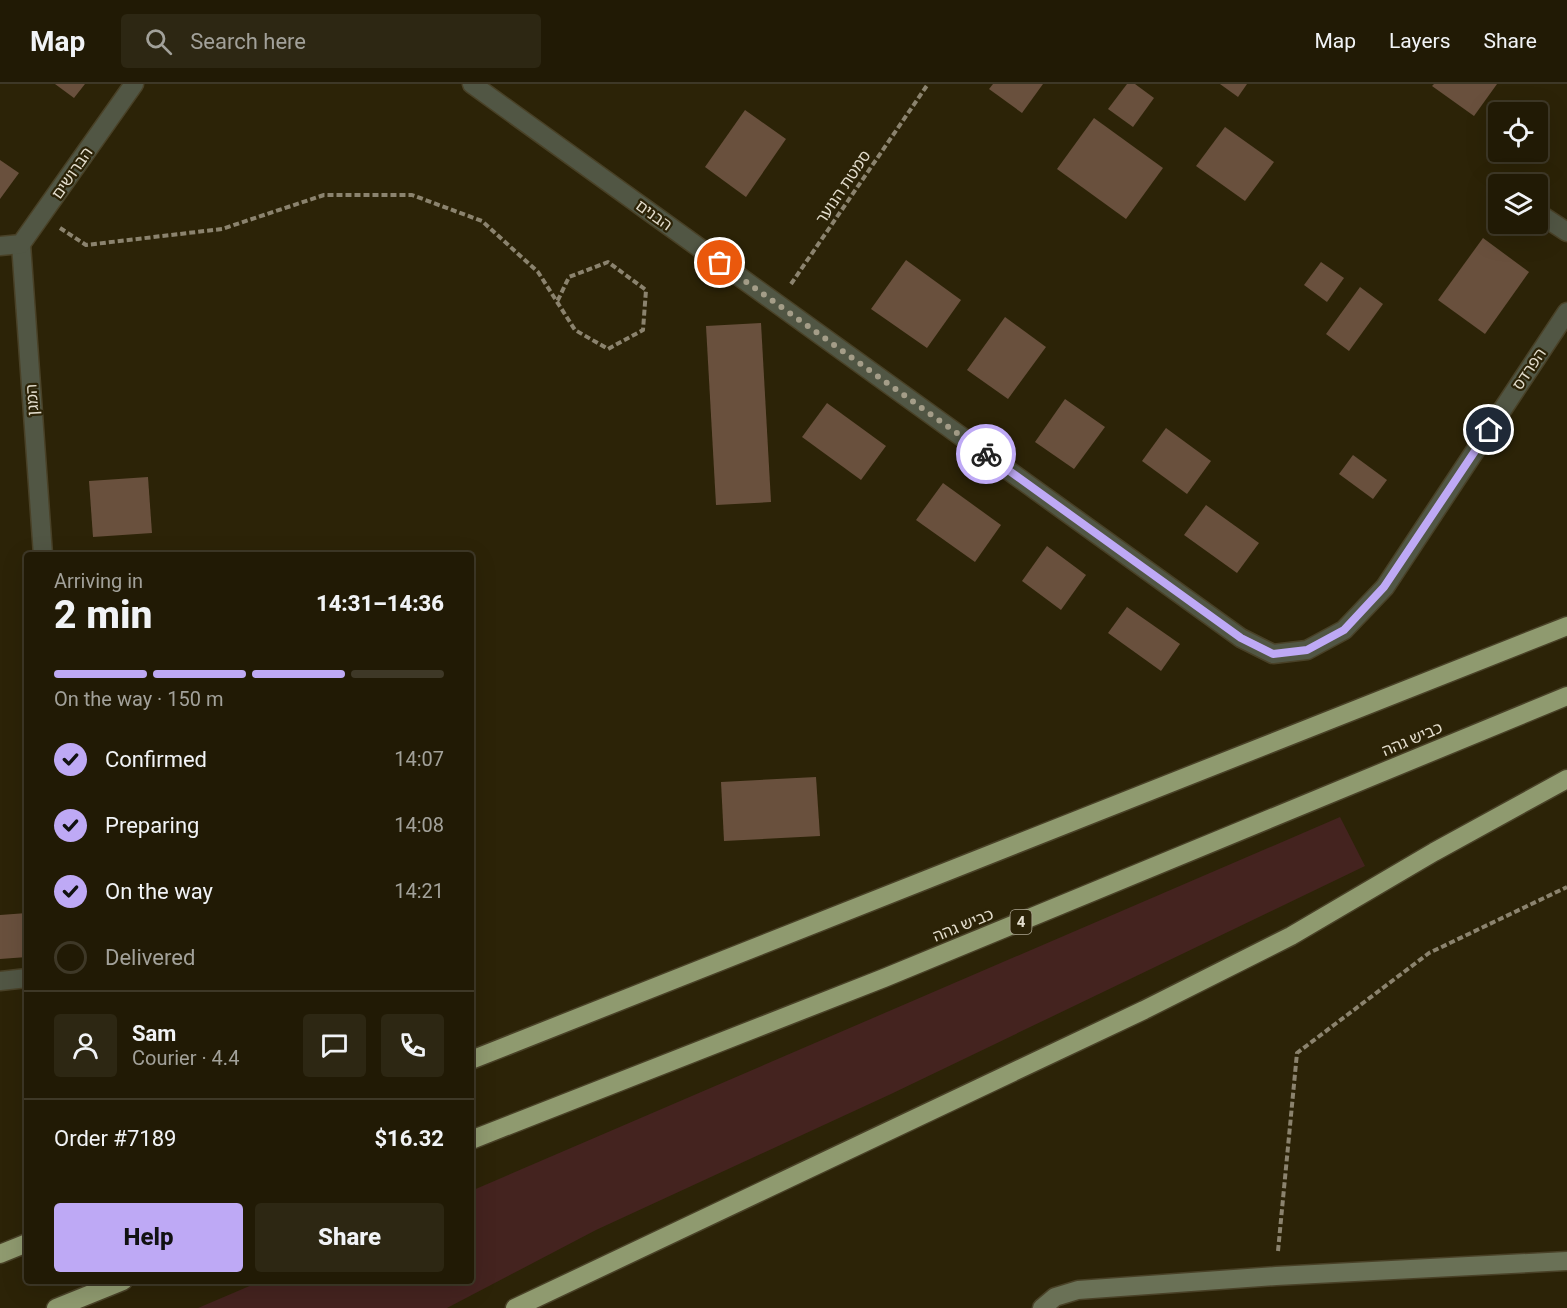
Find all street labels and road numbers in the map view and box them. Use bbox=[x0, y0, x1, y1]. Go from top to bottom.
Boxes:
street label: הברושים bbox=[47, 143, 97, 203]
street label: סמטת הנוער bbox=[811, 147, 875, 227]
street label: הבנים bbox=[632, 195, 676, 235]
street label: הפרדס bbox=[1508, 344, 1550, 394]
street label: המגן bbox=[21, 383, 43, 417]
street label: כביש גהה bbox=[1379, 718, 1445, 760]
street label: כביש גהה bbox=[930, 904, 996, 946]
road number: 4 bbox=[1010, 910, 1032, 934]

